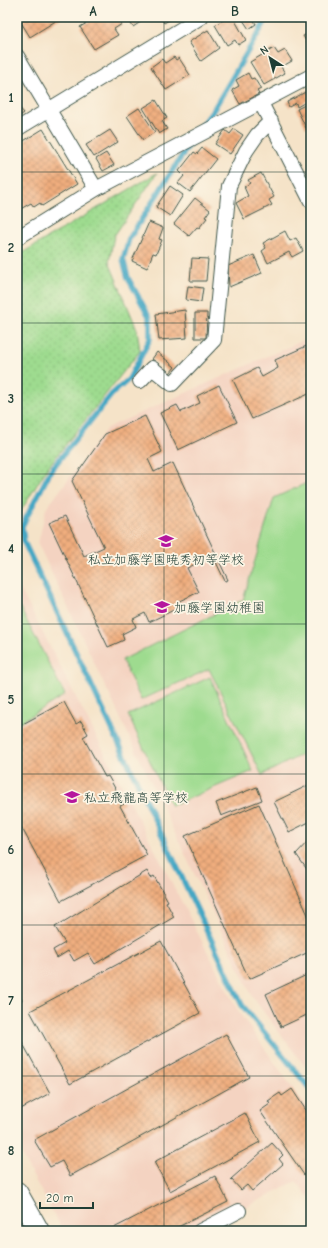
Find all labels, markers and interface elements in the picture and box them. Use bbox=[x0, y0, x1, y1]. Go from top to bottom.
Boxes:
text: A bbox=[89, 4, 97, 19]
text: B bbox=[231, 4, 239, 19]
north arrow bbox=[250, 38, 290, 78]
text: N bbox=[258, 43, 271, 58]
text: 1 bbox=[8, 90, 14, 105]
text: 2 bbox=[8, 240, 14, 255]
text: 3 bbox=[8, 391, 14, 406]
school or university icon: 私立加藤学園暁秀初等学校 bbox=[157, 532, 175, 550]
text: 4 bbox=[8, 541, 14, 556]
place label: 私立加藤学園暁秀初等学校 bbox=[88, 552, 244, 567]
school or university icon: 加藤学園幼稚園 bbox=[153, 598, 171, 616]
place label: 加藤学園幼稚園 bbox=[174, 600, 265, 615]
text: 5 bbox=[8, 692, 15, 707]
school or university icon: 私立飛龍高等学校 bbox=[63, 788, 81, 806]
place label: 私立飛龍高等学校 bbox=[84, 790, 188, 805]
text: 6 bbox=[8, 842, 15, 857]
text: 7 bbox=[8, 993, 14, 1008]
text: 8 bbox=[8, 1143, 14, 1158]
scale bar bbox=[40, 1184, 93, 1210]
text: 20 m bbox=[46, 1191, 74, 1205]

